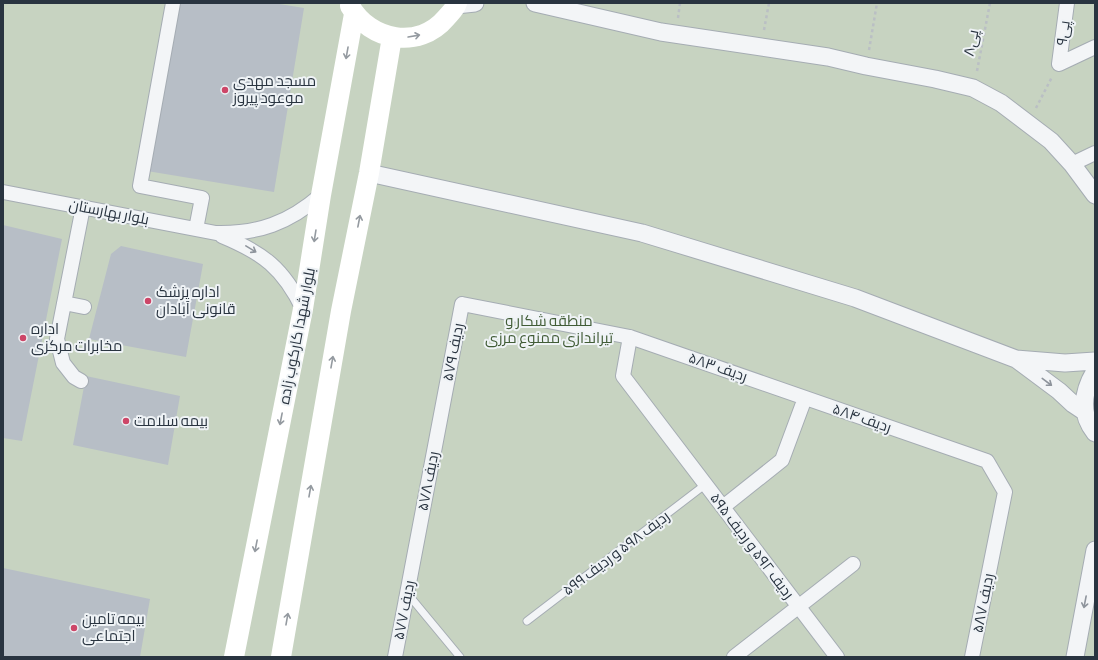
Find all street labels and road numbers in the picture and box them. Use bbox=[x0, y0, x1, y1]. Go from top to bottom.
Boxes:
street label: پی۹ bbox=[1054, 20, 1075, 47]
street label: پی۸ bbox=[962, 29, 983, 58]
street label: بلوار بهارستان bbox=[67, 197, 150, 230]
street label: بلوار شهدا کارکوب زاده bbox=[276, 266, 320, 406]
street label: ردیف ۵۷۹ bbox=[441, 322, 467, 383]
street label: ردیف ۵۸۳ bbox=[686, 350, 749, 385]
street label: ردیف ۵۸۴ bbox=[830, 401, 893, 436]
street label: ردیف ۵۷۸ bbox=[415, 450, 443, 512]
street label: ردیف ۵۹۲ و ردیف ۵۹۵ bbox=[706, 491, 796, 603]
street label: ردیف ۵۹۸ و ردیف ۵۹۹ bbox=[560, 509, 673, 599]
street label: ردیف ۵۸۷ bbox=[970, 572, 998, 634]
street label: ردیف ۵۷۷ bbox=[391, 579, 419, 641]

